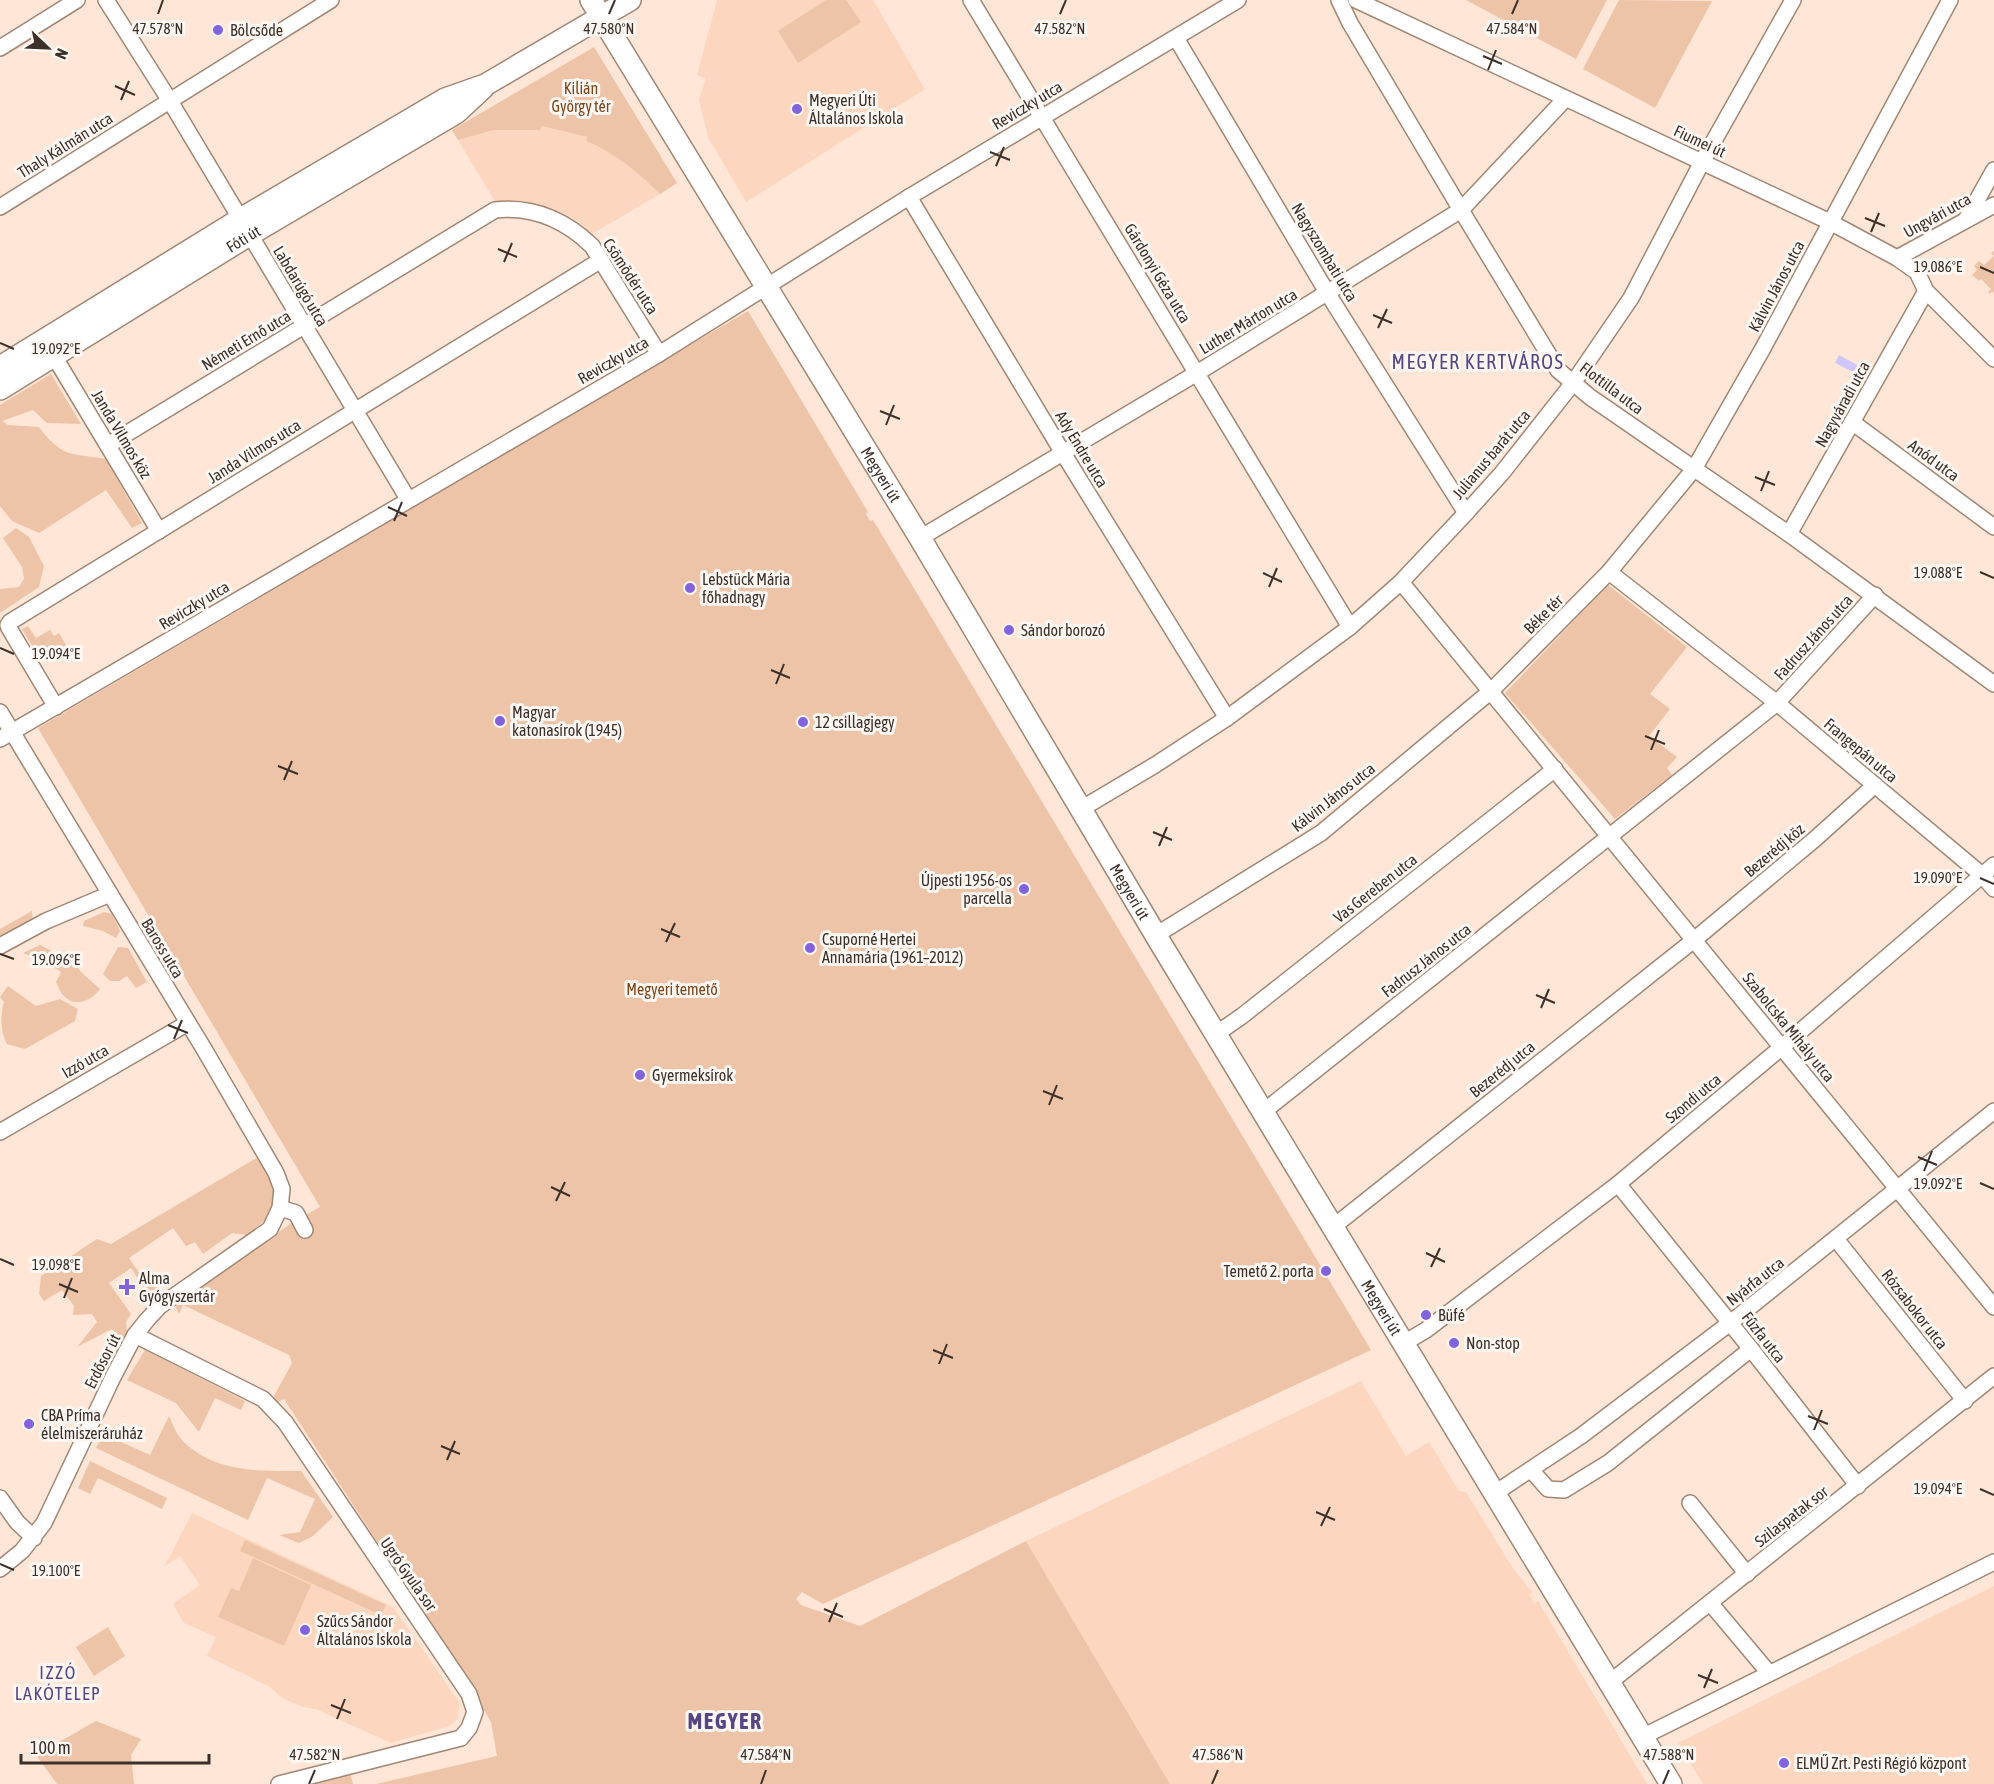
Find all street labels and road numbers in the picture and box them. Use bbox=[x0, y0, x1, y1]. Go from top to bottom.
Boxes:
street label: Reviczky utca bbox=[989, 77, 1066, 134]
street label: Thaly Kálmán utca bbox=[14, 109, 116, 182]
street label: Fiumei út bbox=[1671, 121, 1729, 161]
street label: Ungvári utca bbox=[1900, 189, 1974, 242]
street label: Nagyszombati utca bbox=[1288, 199, 1361, 305]
street label: Gárdonyi Géza utca bbox=[1120, 220, 1195, 326]
street label: Fóti út bbox=[223, 221, 264, 256]
street label: Csömödér utca bbox=[600, 235, 662, 317]
street label: Kálvin János utca bbox=[1744, 237, 1808, 335]
street label: Labdarúgó utca bbox=[269, 243, 332, 330]
street label: Luther Márton utca bbox=[1196, 285, 1300, 357]
street label: Németi Ernő utca bbox=[198, 306, 294, 374]
street label: Reviczky utca bbox=[575, 333, 652, 388]
street label: Flottilla utca bbox=[1577, 358, 1647, 418]
street label: Nagyváradi utca bbox=[1811, 358, 1874, 450]
street label: Janda Vilmos köz bbox=[89, 386, 156, 482]
street label: Julianus barát utca bbox=[1449, 406, 1533, 502]
street label: Ady Endre utca bbox=[1051, 407, 1112, 491]
street label: Janda Vilmos utca bbox=[204, 415, 304, 487]
street label: Anód utca bbox=[1905, 436, 1963, 484]
street label: Megyeri út bbox=[857, 443, 905, 506]
street label: Reviczky utca bbox=[156, 577, 233, 634]
street label: Béke tér bbox=[1520, 591, 1566, 637]
street label: Fadrusz János utca bbox=[1770, 591, 1856, 683]
street label: Frangepán utca bbox=[1820, 714, 1901, 787]
street label: Kálvin János utca bbox=[1288, 759, 1378, 835]
street label: Bezerédj köz bbox=[1740, 820, 1809, 881]
street label: Vas Gereben utca bbox=[1330, 850, 1420, 926]
street label: Megyeri út bbox=[1107, 861, 1154, 923]
street label: Baross utca bbox=[138, 915, 188, 981]
street label: Fadrusz János utca bbox=[1378, 920, 1474, 1000]
street label: Szabolcska Mihály utca bbox=[1739, 969, 1839, 1086]
street label: Bezerédj utca bbox=[1466, 1037, 1539, 1102]
street label: Izzó utca bbox=[59, 1041, 111, 1081]
street label: Szondi utca bbox=[1662, 1070, 1724, 1126]
street label: Nyárfa utca bbox=[1723, 1253, 1788, 1310]
street label: Rózsabokor utca bbox=[1878, 1266, 1952, 1352]
street label: Megyeri út bbox=[1358, 1277, 1406, 1339]
street label: Fűzfa utca bbox=[1739, 1308, 1789, 1366]
street label: Erdősor út bbox=[81, 1330, 124, 1391]
street label: Szilaspatak sor bbox=[1751, 1482, 1832, 1551]
street label: Ugró Gyula sor bbox=[376, 1534, 441, 1615]

